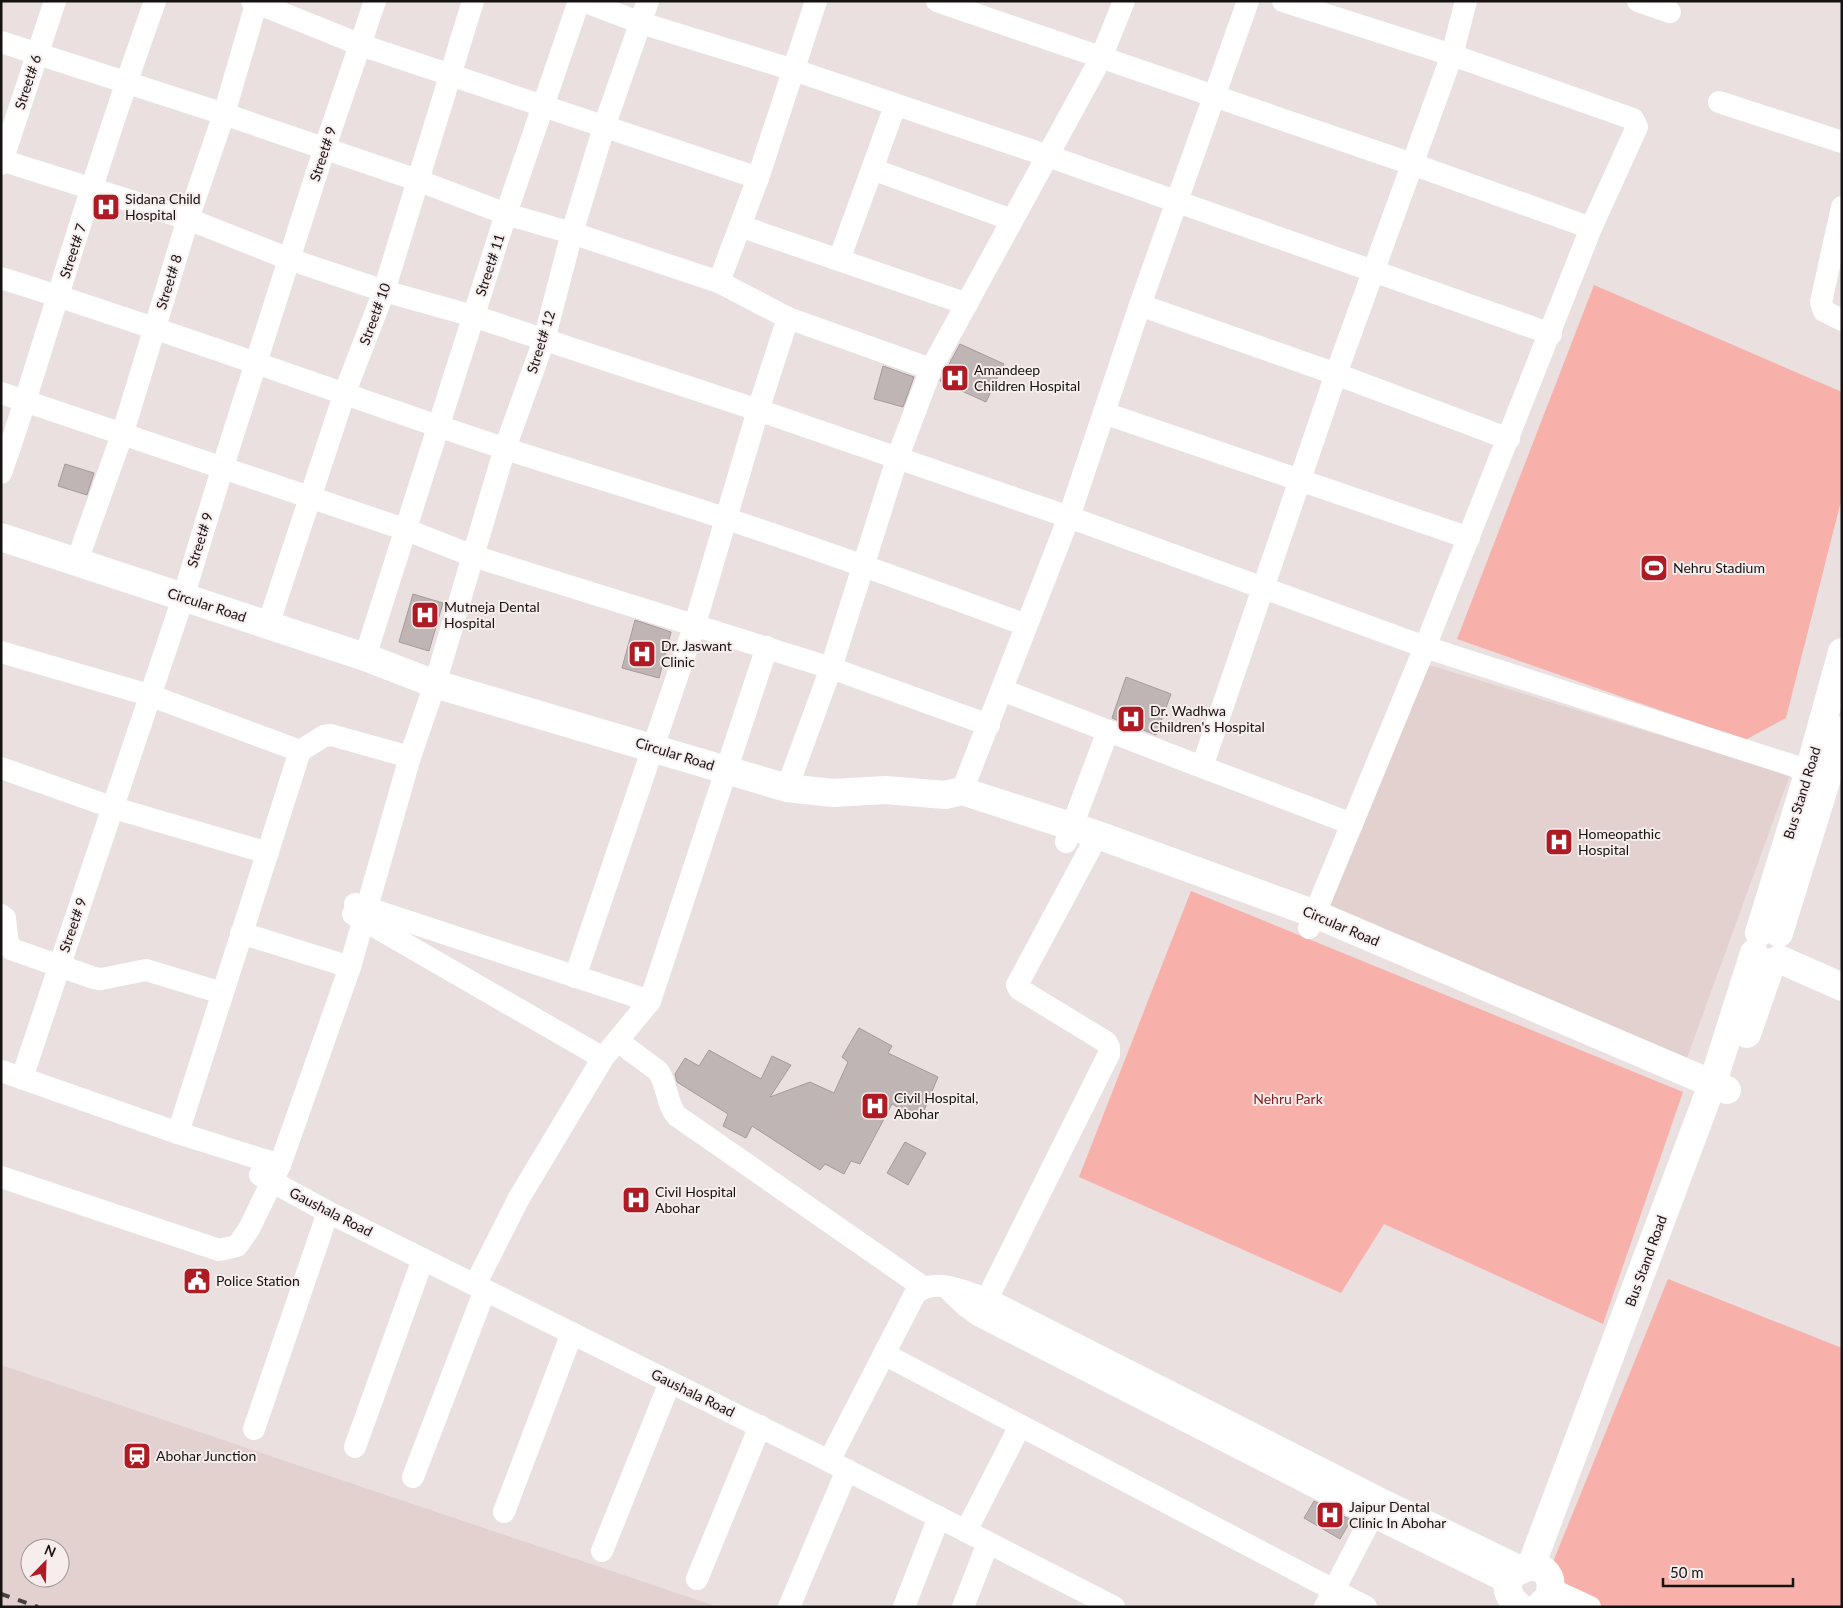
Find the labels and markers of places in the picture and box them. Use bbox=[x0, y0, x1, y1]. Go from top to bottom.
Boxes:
place label: Sidana Child Hospital bbox=[125, 190, 201, 223]
hospital icon: Sidana Child Hospital bbox=[91, 192, 121, 222]
place label: Amandeep Children Hospital bbox=[974, 361, 1080, 394]
hospital icon: Amandeep Children Hospital bbox=[940, 363, 970, 393]
sports icon: Nehru Stadium bbox=[1639, 553, 1669, 583]
place label: Nehru Stadium bbox=[1673, 559, 1765, 576]
place label: Mutneja Dental Hospital bbox=[444, 598, 540, 631]
hospital icon: Mutneja Dental Hospital bbox=[410, 600, 440, 630]
place label: Dr. Jaswant Clinic bbox=[661, 637, 732, 670]
hospital icon: Dr. Jaswant Clinic bbox=[627, 639, 657, 669]
place label: Dr. Wadhwa Children's Hospital bbox=[1150, 702, 1265, 735]
hospital icon: Dr. Wadhwa Children's Hospital bbox=[1116, 704, 1146, 734]
place label: Homeopathic Hospital bbox=[1578, 825, 1661, 858]
hospital icon: Homeopathic Hospital bbox=[1544, 827, 1574, 857]
place label: Civil Hospital, Abohar bbox=[894, 1089, 978, 1122]
hospital icon: Civil Hospital, Abohar bbox=[860, 1091, 890, 1121]
place label: Civil Hospital Abohar bbox=[655, 1183, 736, 1216]
hospital icon: Civil Hospital Abohar bbox=[621, 1185, 651, 1215]
public building icon: Police Station bbox=[182, 1266, 212, 1296]
place label: Police Station bbox=[216, 1272, 300, 1289]
station icon: Abohar Junction bbox=[122, 1441, 152, 1471]
place label: Abohar Junction bbox=[156, 1447, 256, 1464]
place label: Jaipur Dental Clinic In Abohar bbox=[1349, 1498, 1446, 1531]
hospital icon: Jaipur Dental Clinic In Abohar bbox=[1315, 1500, 1345, 1530]

